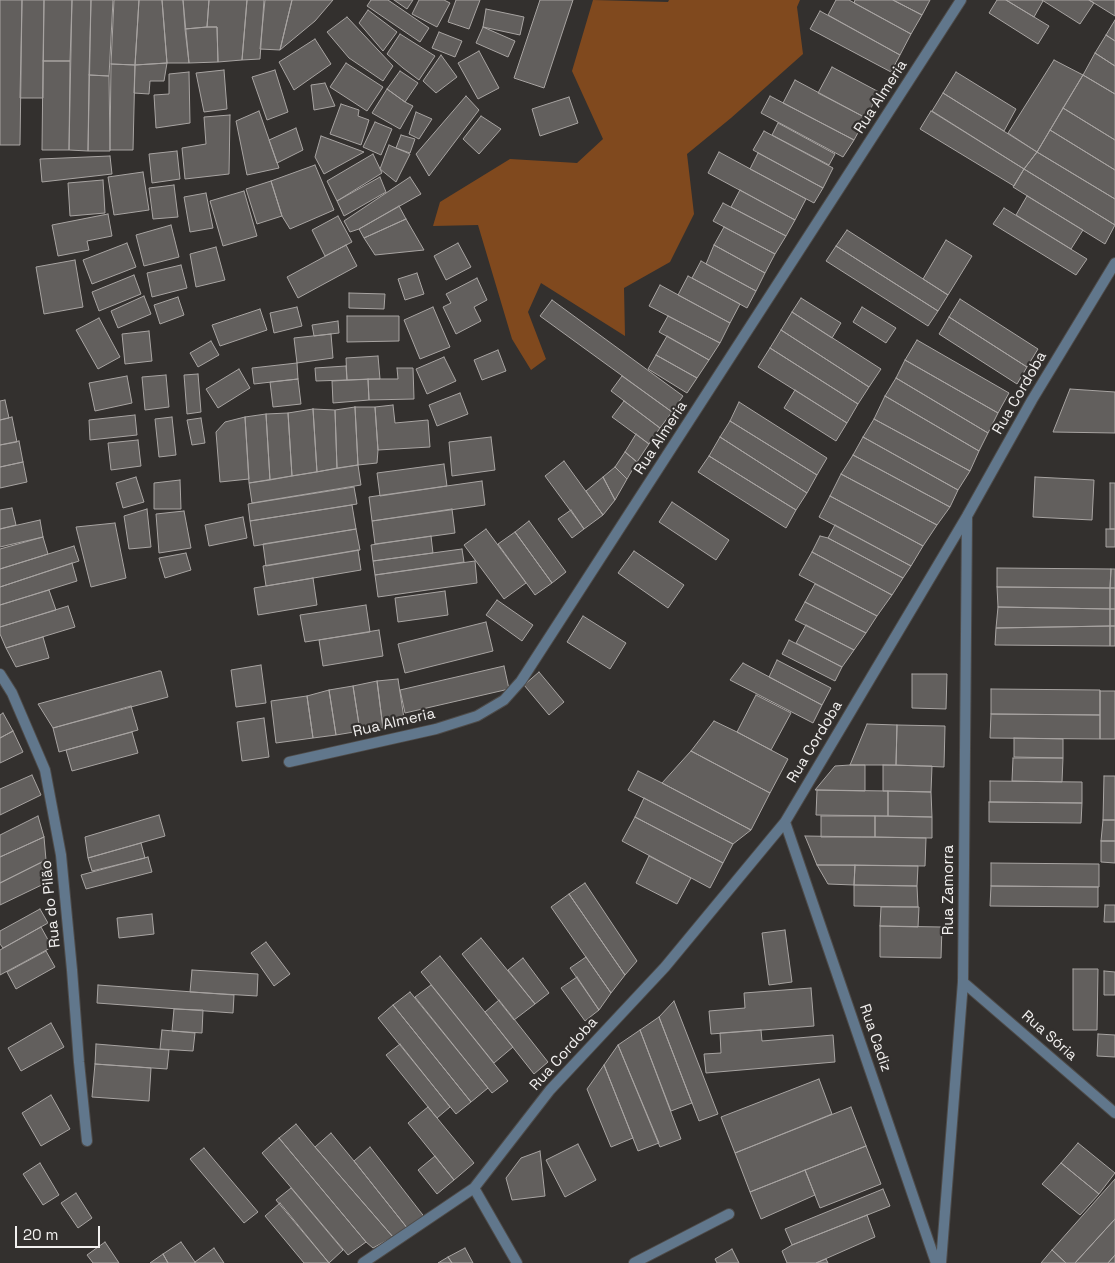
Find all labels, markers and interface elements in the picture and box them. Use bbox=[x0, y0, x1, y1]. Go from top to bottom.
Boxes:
street label: Rua Almeria bbox=[851, 57, 911, 137]
street label: Rua Cordoba bbox=[989, 348, 1051, 438]
street label: Rua Almeria bbox=[631, 398, 691, 478]
street label: Rua Cordoba bbox=[783, 698, 847, 786]
street label: Rua Almeria bbox=[351, 705, 437, 741]
street label: Rua Zamorra bbox=[940, 845, 958, 935]
street label: Rua do Pilão bbox=[37, 859, 65, 949]
street label: Rua Cadiz bbox=[855, 1002, 895, 1074]
street label: Rua Sória bbox=[1018, 1007, 1080, 1065]
street label: Rua Cordoba bbox=[526, 1014, 602, 1094]
scale bar bbox=[18, 1216, 102, 1248]
text: 20 m bbox=[23, 1225, 58, 1244]

